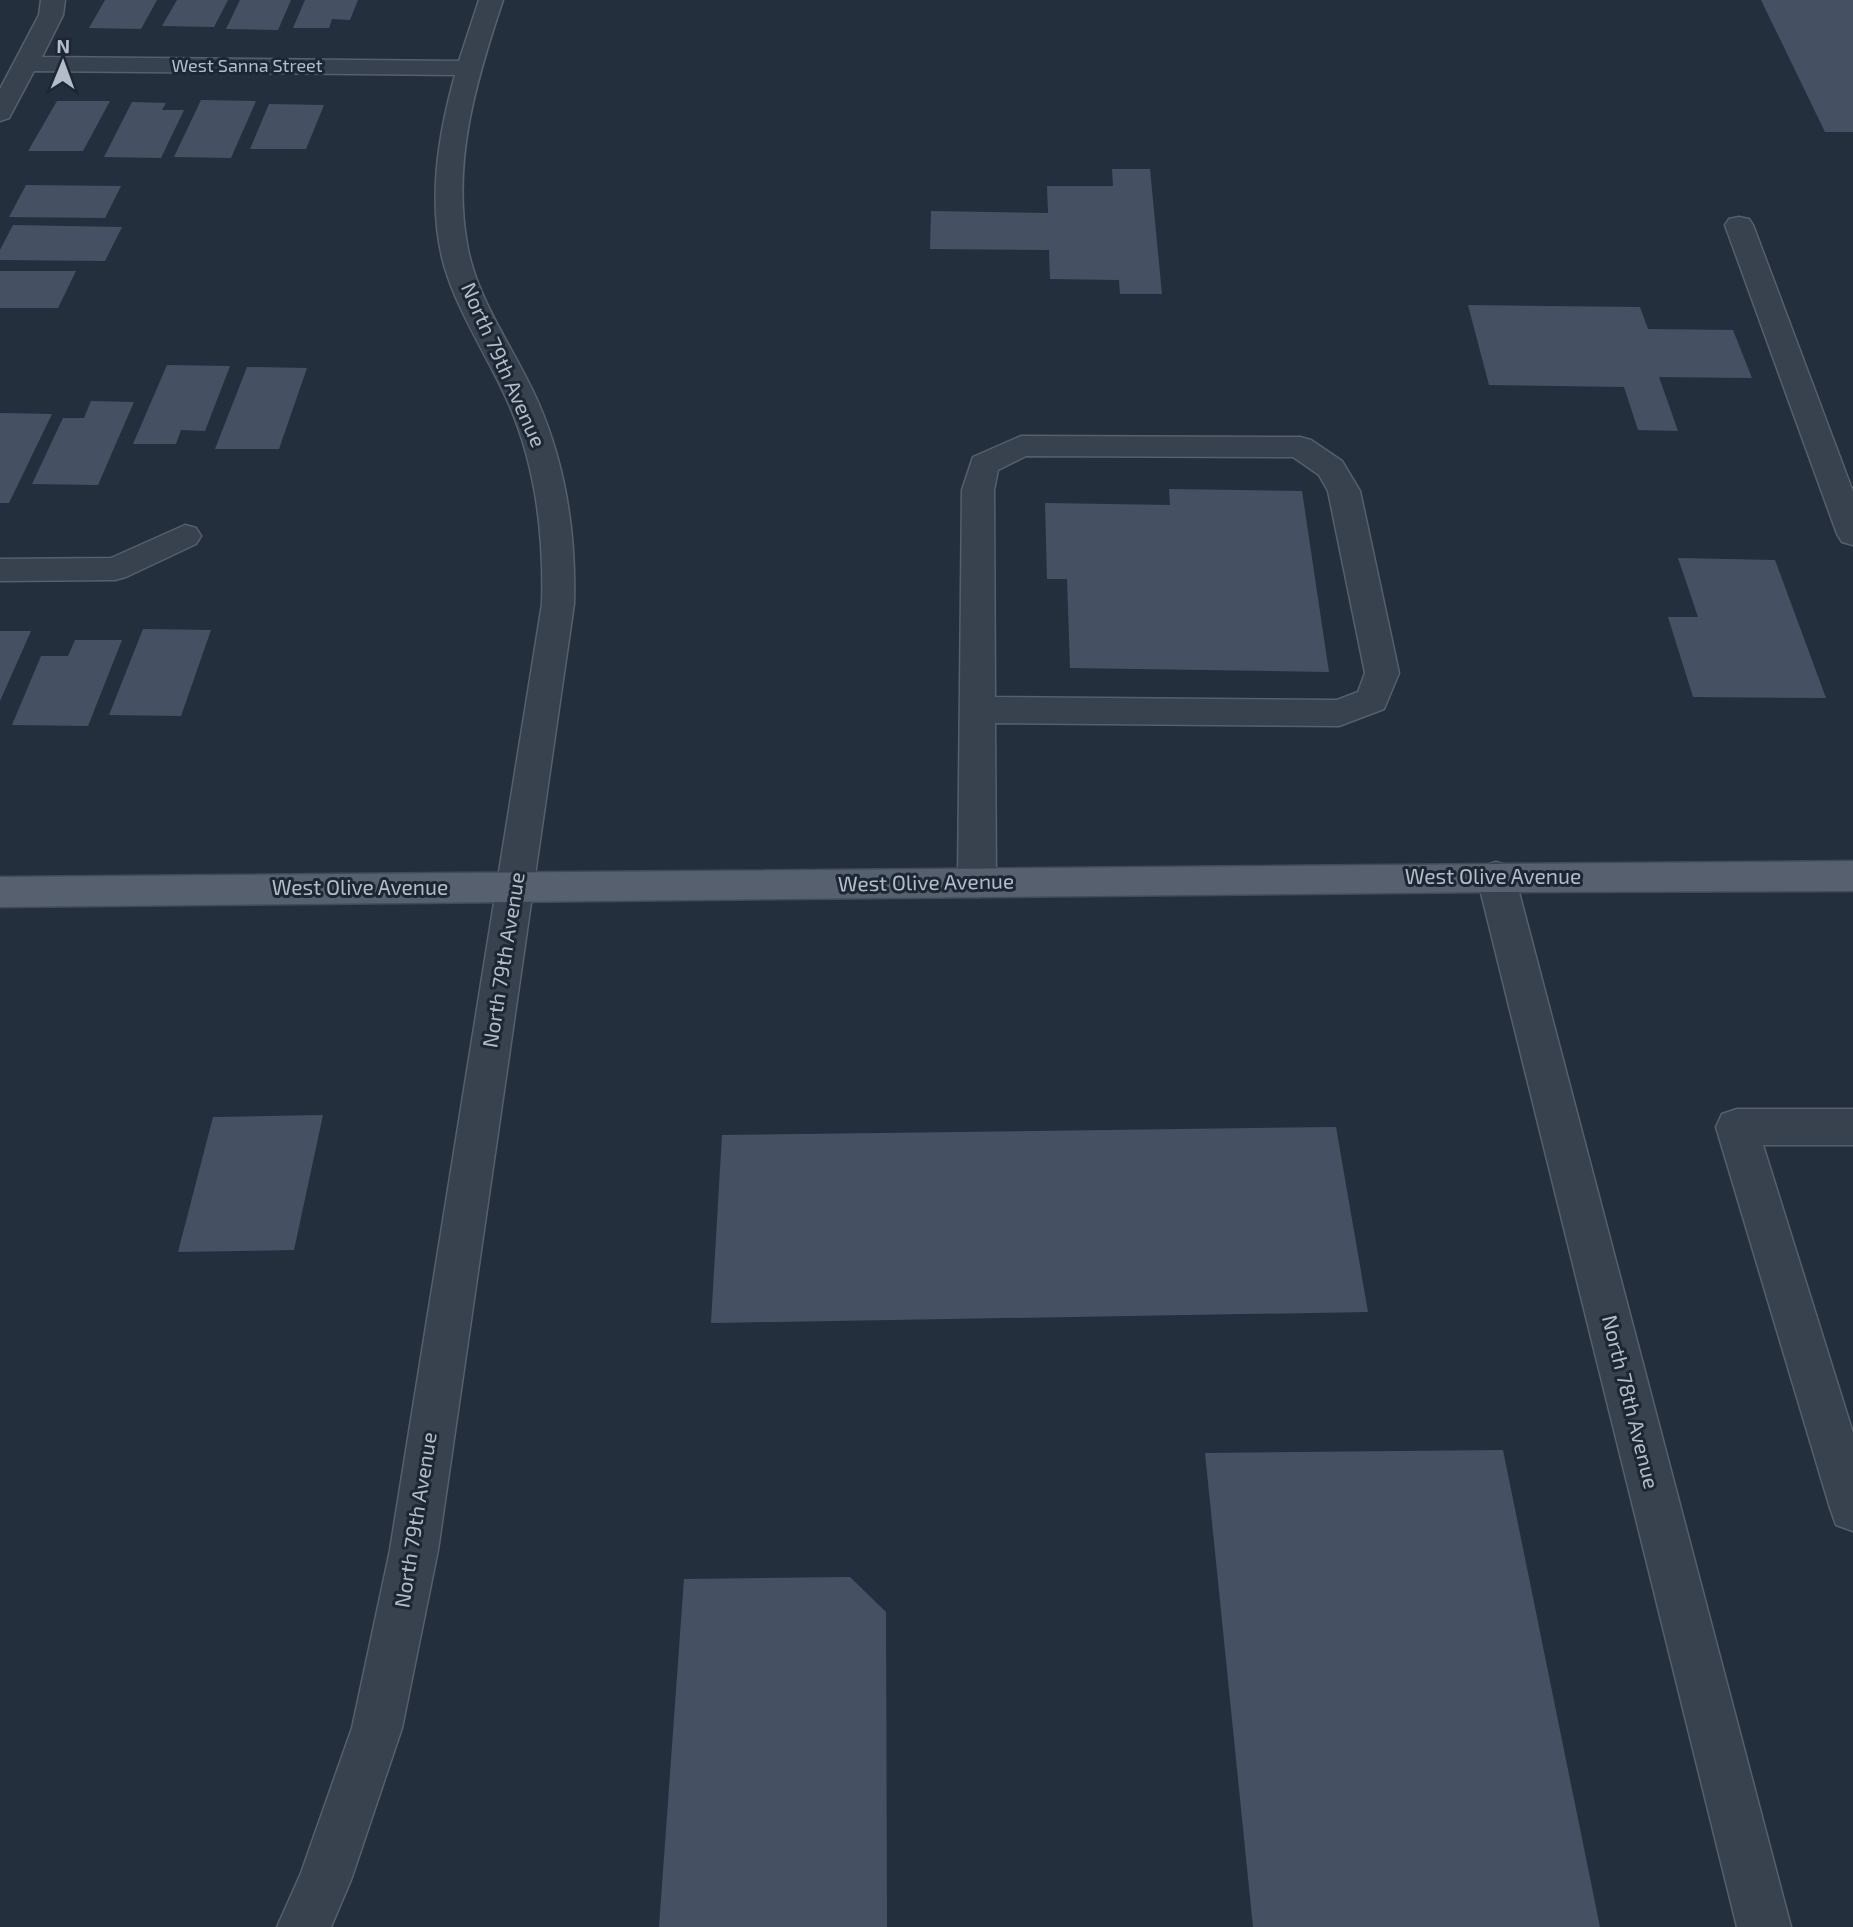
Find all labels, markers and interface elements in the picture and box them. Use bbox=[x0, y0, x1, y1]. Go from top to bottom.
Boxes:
north arrow bbox=[28, 28, 98, 98]
text: N bbox=[56, 34, 70, 57]
street label: West Sanna Street bbox=[171, 54, 323, 76]
street label: North 79th Avenue bbox=[457, 278, 552, 451]
street label: West Olive Avenue bbox=[1405, 863, 1581, 888]
street label: West Olive Avenue bbox=[838, 867, 1014, 896]
street label: North 79th Avenue bbox=[476, 870, 529, 1049]
street label: West Olive Avenue bbox=[272, 874, 448, 899]
street label: North 78th Avenue bbox=[1598, 1312, 1665, 1491]
street label: North 79th Avenue bbox=[388, 1430, 441, 1609]

